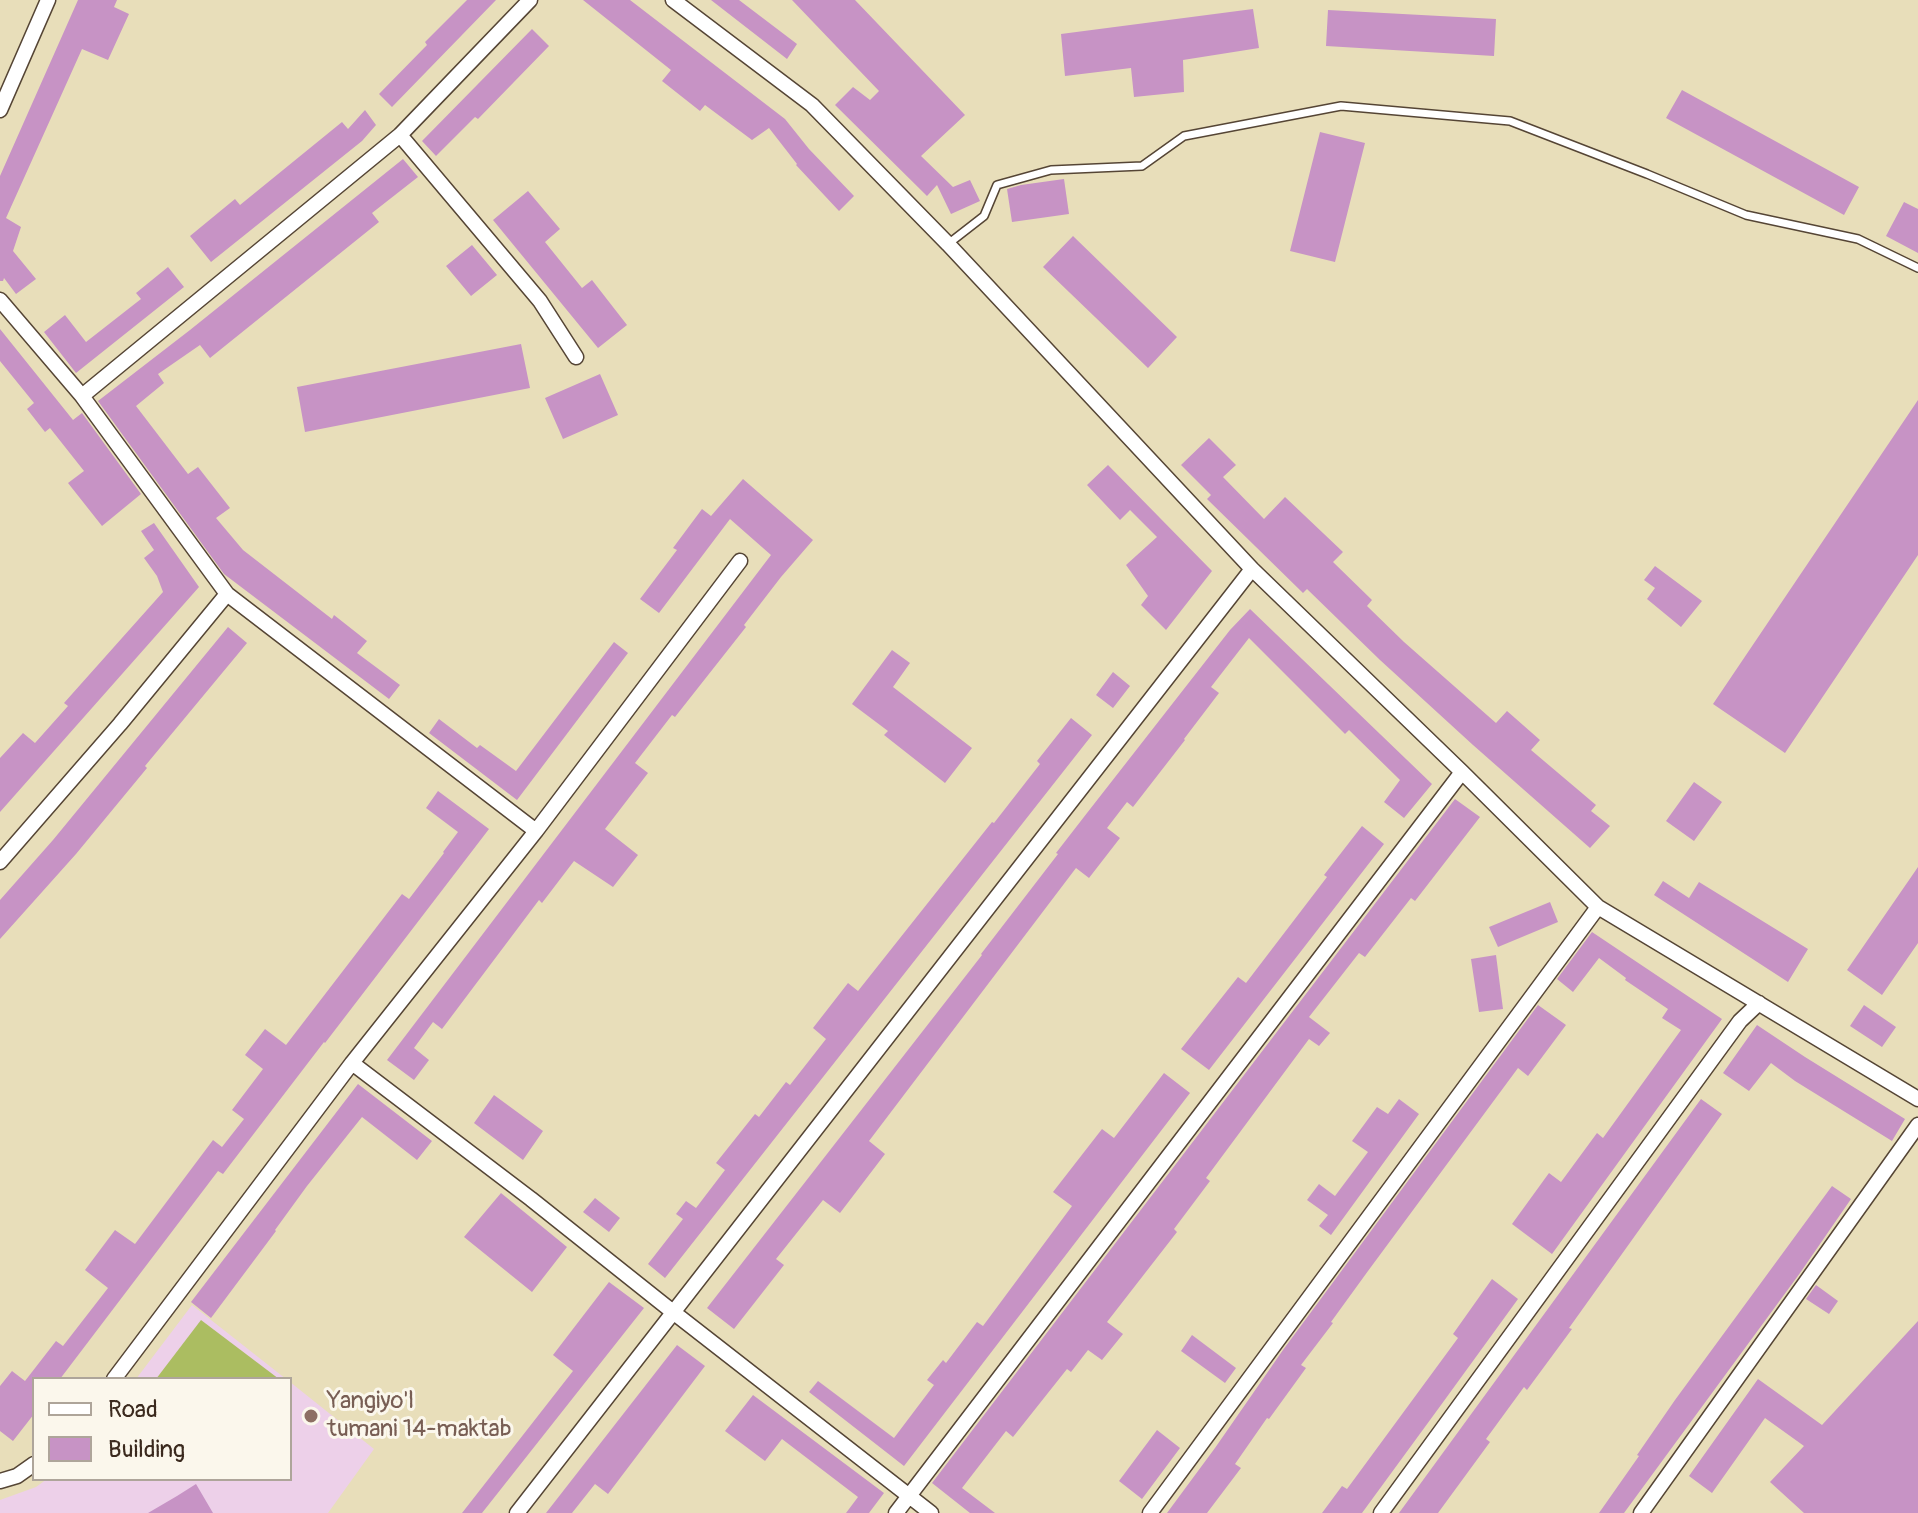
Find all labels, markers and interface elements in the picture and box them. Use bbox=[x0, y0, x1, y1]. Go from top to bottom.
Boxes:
legend bbox=[32, 1377, 292, 1481]
place label: Yangiyo'l tumani 14-maktab bbox=[327, 1388, 511, 1444]
text: Road bbox=[108, 1395, 158, 1424]
marker: Yangiyo'l tumani 14-maktab bbox=[302, 1407, 320, 1425]
text: Building bbox=[108, 1435, 185, 1464]

